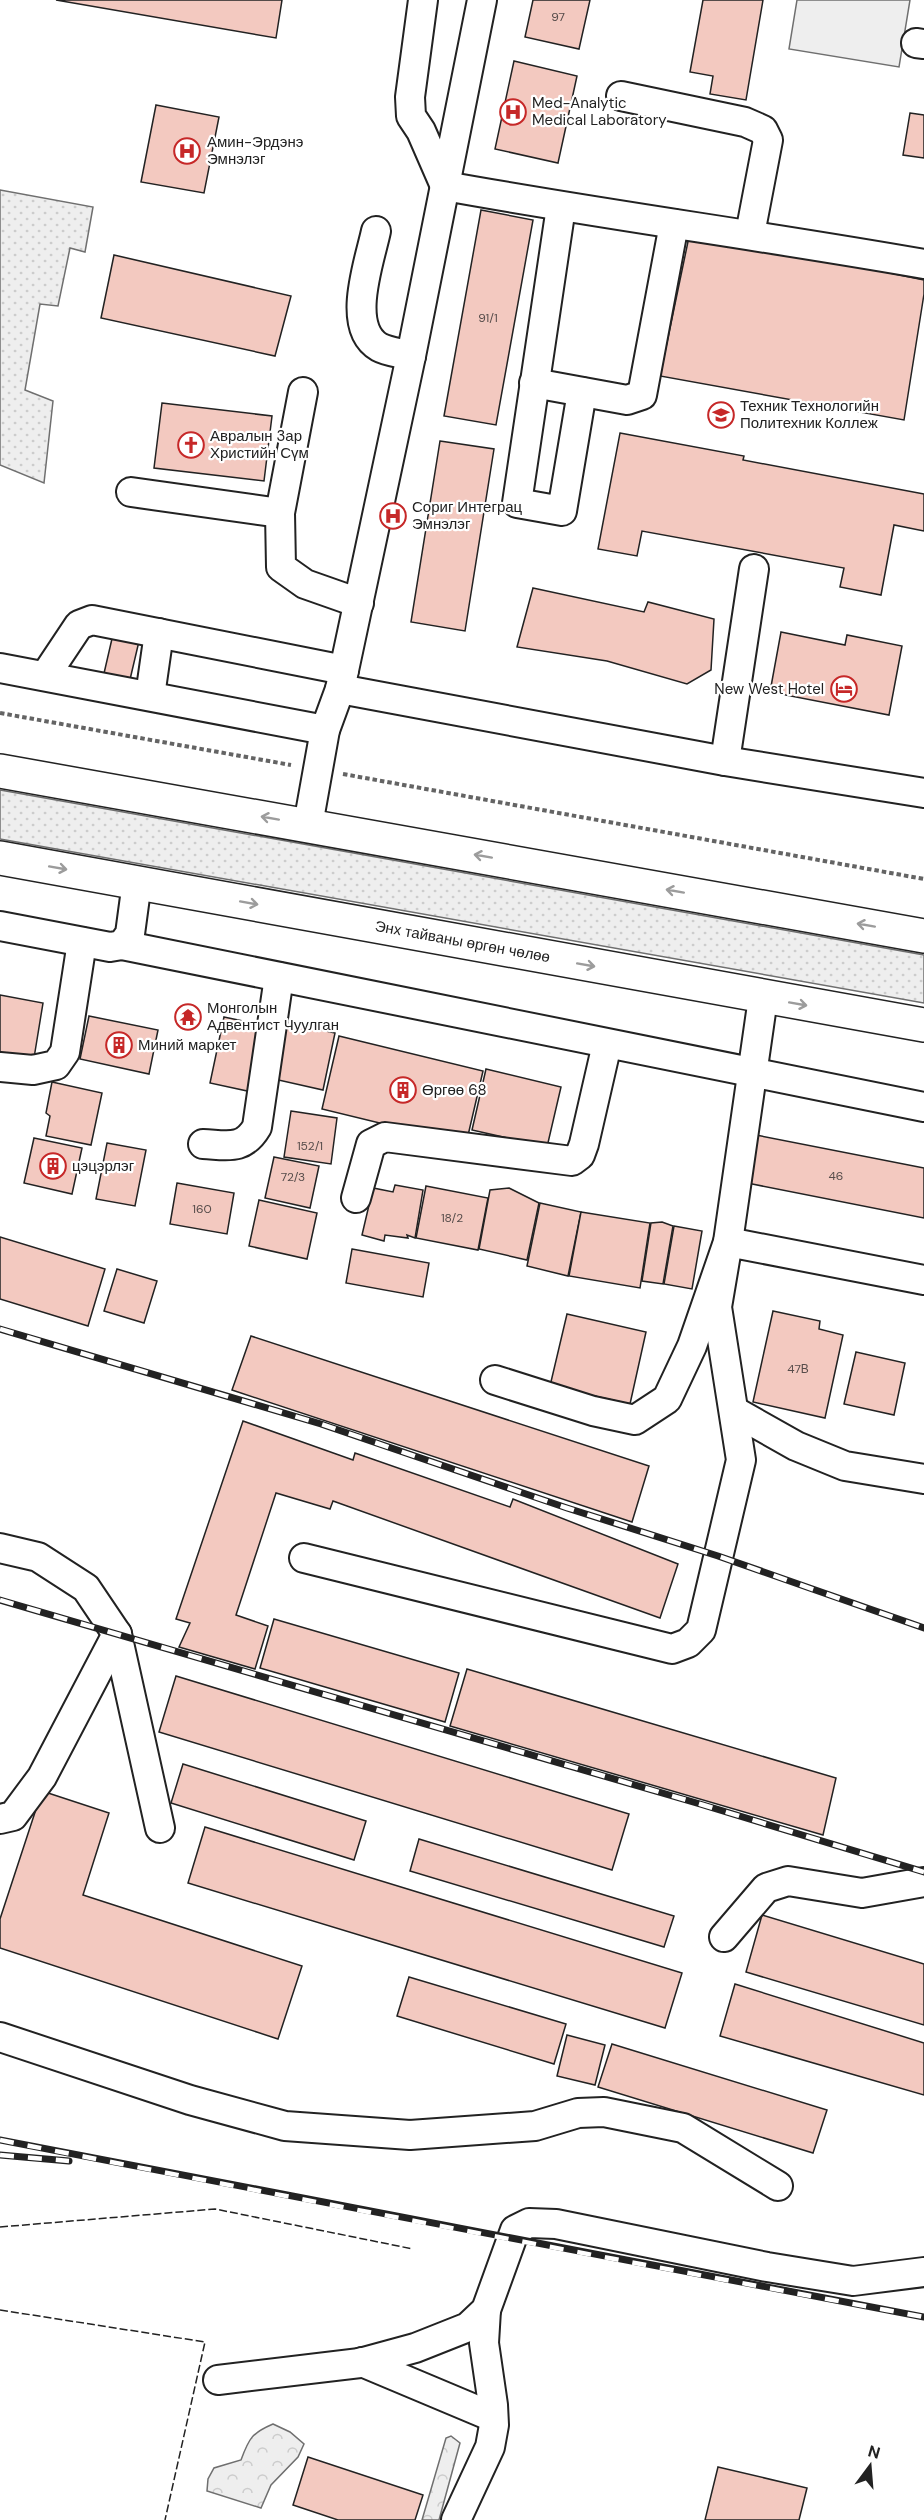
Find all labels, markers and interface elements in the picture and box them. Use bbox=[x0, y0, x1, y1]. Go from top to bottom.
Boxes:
house number: 97 bbox=[551, 9, 565, 25]
place label: Med-Analytic Medical Laboratory bbox=[532, 93, 667, 130]
hospital icon: Med-Analytic Medical Laboratory bbox=[498, 97, 528, 127]
place label: Амин-Эрдэнэ Эмнэлэг bbox=[207, 132, 304, 169]
hospital icon: Амин-Эрдэнэ Эмнэлэг bbox=[172, 136, 202, 166]
house number: 91/1 bbox=[478, 310, 498, 326]
place label: Техник Технологийн Политехник Коллеж bbox=[740, 396, 879, 433]
school or university icon: Техник Технологийн Политехник Коллеж bbox=[706, 400, 736, 430]
place label: Авралын 3ар Христийн Сүм bbox=[210, 426, 309, 463]
church icon: Авралын 3ар Христийн Сүм bbox=[176, 430, 206, 460]
place label: Сориг Интеграц Эмнэлэг bbox=[412, 497, 523, 534]
hospital icon: Сориг Интеграц Эмнэлэг bbox=[378, 501, 408, 531]
hotel icon: New West Hotel bbox=[829, 674, 859, 704]
place label: New West Hotel bbox=[714, 679, 824, 699]
one-way arrow bbox=[261, 812, 280, 823]
one-way arrow bbox=[473, 850, 493, 861]
one-way arrow bbox=[47, 863, 67, 874]
one-way arrow bbox=[665, 885, 685, 896]
one-way arrow bbox=[239, 898, 259, 909]
street label: Энх тайваны өргөн чөлөө bbox=[373, 916, 552, 967]
one-way arrow bbox=[857, 919, 877, 930]
one-way arrow bbox=[575, 960, 595, 971]
place label: Монголын Адвентист Чуулган bbox=[207, 998, 339, 1035]
one-way arrow bbox=[788, 999, 808, 1010]
temple icon: Монголын Адвентист Чуулган bbox=[173, 1002, 203, 1032]
building icon: Миний маркет bbox=[104, 1030, 134, 1060]
place label: Миний маркет bbox=[138, 1035, 236, 1055]
building icon: Өргөө 68 bbox=[388, 1075, 418, 1105]
place label: Өргөө 68 bbox=[422, 1080, 487, 1100]
house number: 152/1 bbox=[297, 1138, 323, 1154]
building icon: цэцэрлэг bbox=[38, 1151, 68, 1181]
place label: цэцэрлэг bbox=[72, 1156, 135, 1176]
house number: 46 bbox=[829, 1168, 843, 1184]
house number: 72/3 bbox=[281, 1169, 305, 1185]
house number: 160 bbox=[192, 1201, 212, 1217]
house number: 18/2 bbox=[441, 1210, 463, 1226]
house number: 47В bbox=[787, 1361, 809, 1377]
north arrow bbox=[840, 2436, 900, 2496]
text: N bbox=[865, 2440, 883, 2464]

